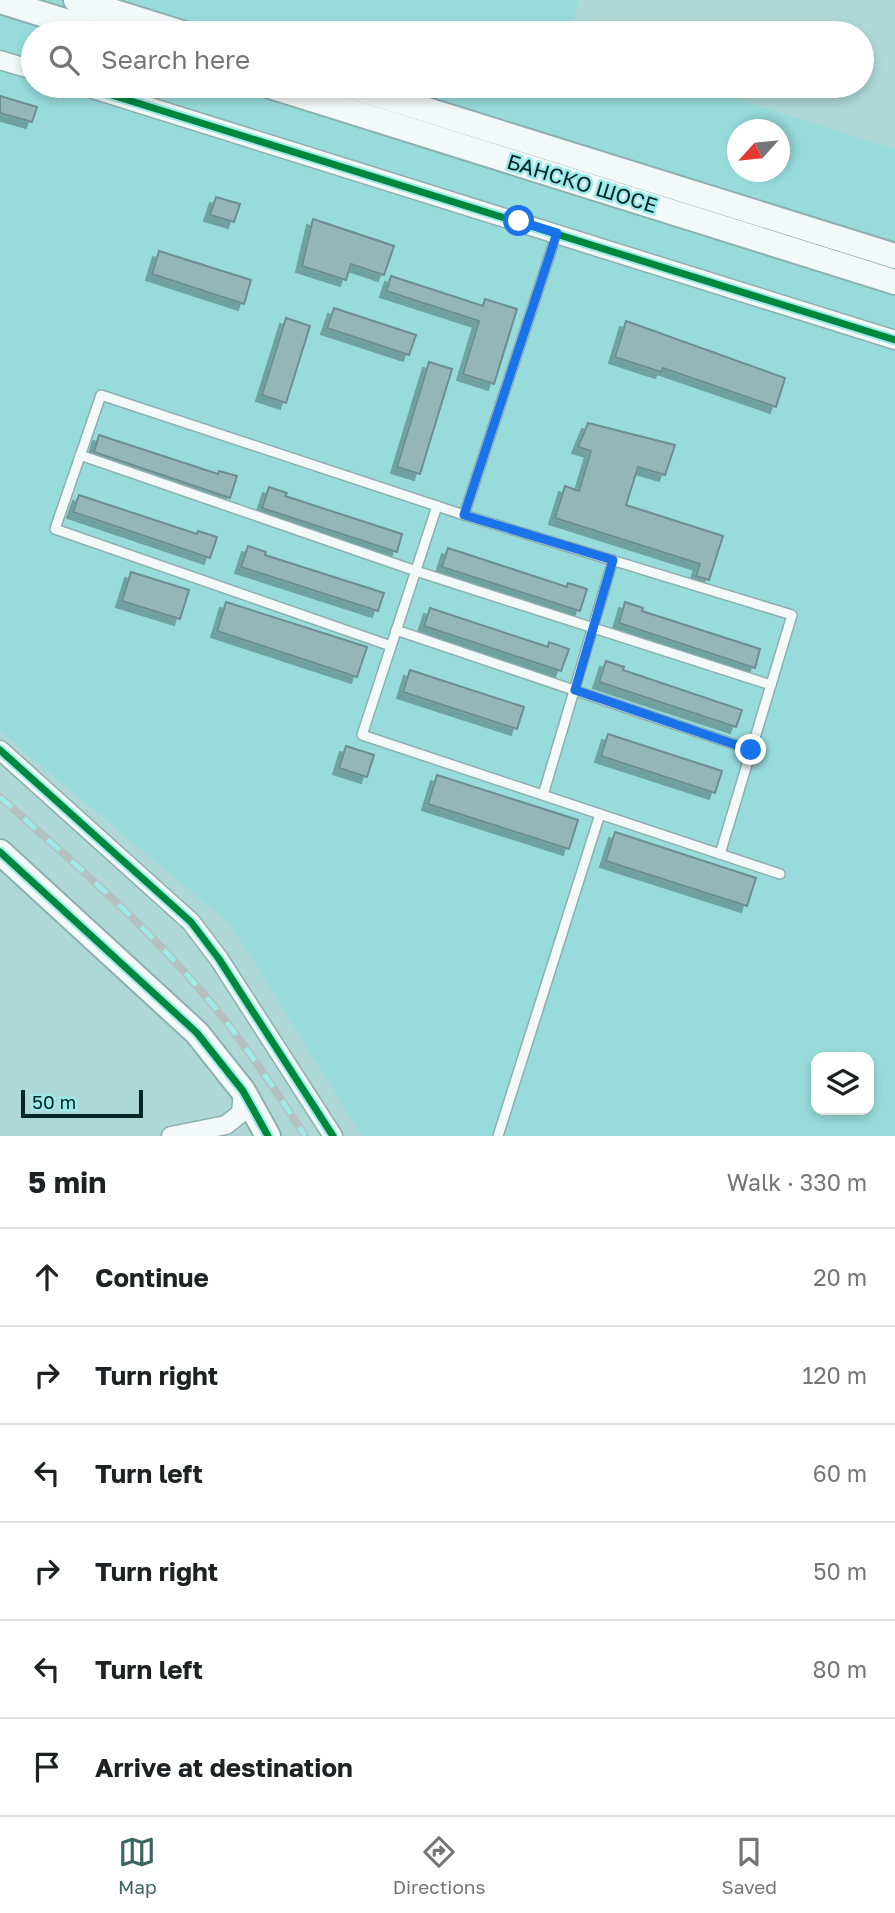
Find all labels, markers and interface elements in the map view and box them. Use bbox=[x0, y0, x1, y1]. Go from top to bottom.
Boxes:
search box bbox=[21, 21, 874, 98]
icon: search bbox=[45, 41, 83, 79]
text: Search here bbox=[101, 44, 250, 75]
north arrow bbox=[727, 119, 790, 182]
street label: БАНСКО ШОСЕ bbox=[504, 148, 661, 218]
route start bbox=[503, 205, 534, 236]
route end bbox=[735, 734, 766, 765]
map controls bbox=[811, 1052, 874, 1115]
button: layers bbox=[811, 1052, 874, 1115]
scale bar bbox=[21, 1087, 144, 1119]
text: 50 m bbox=[32, 1090, 76, 1113]
text: 5 min bbox=[28, 1164, 106, 1200]
text: Walk · 330 m bbox=[727, 1168, 867, 1196]
icon: ahead bbox=[28, 1258, 66, 1296]
text: Continue bbox=[95, 1262, 209, 1293]
text: 20 m bbox=[813, 1263, 867, 1291]
icon: right bbox=[28, 1356, 66, 1394]
text: Turn right bbox=[95, 1360, 218, 1391]
text: 120 m bbox=[802, 1361, 867, 1389]
icon: left bbox=[28, 1454, 66, 1492]
text: Turn left bbox=[95, 1458, 203, 1489]
text: 60 m bbox=[813, 1459, 867, 1487]
icon: right bbox=[28, 1552, 66, 1590]
text: Turn right bbox=[95, 1556, 218, 1587]
text: 50 m bbox=[813, 1557, 867, 1585]
icon: left bbox=[28, 1650, 66, 1688]
text: Turn left bbox=[95, 1654, 203, 1685]
text: 80 m bbox=[813, 1655, 867, 1683]
icon: arrive bbox=[28, 1748, 66, 1786]
text: Arrive at destination bbox=[95, 1752, 353, 1783]
tab: Map bbox=[118, 1833, 157, 1898]
tab: Directions bbox=[393, 1833, 486, 1898]
tab: Saved bbox=[722, 1833, 777, 1898]

